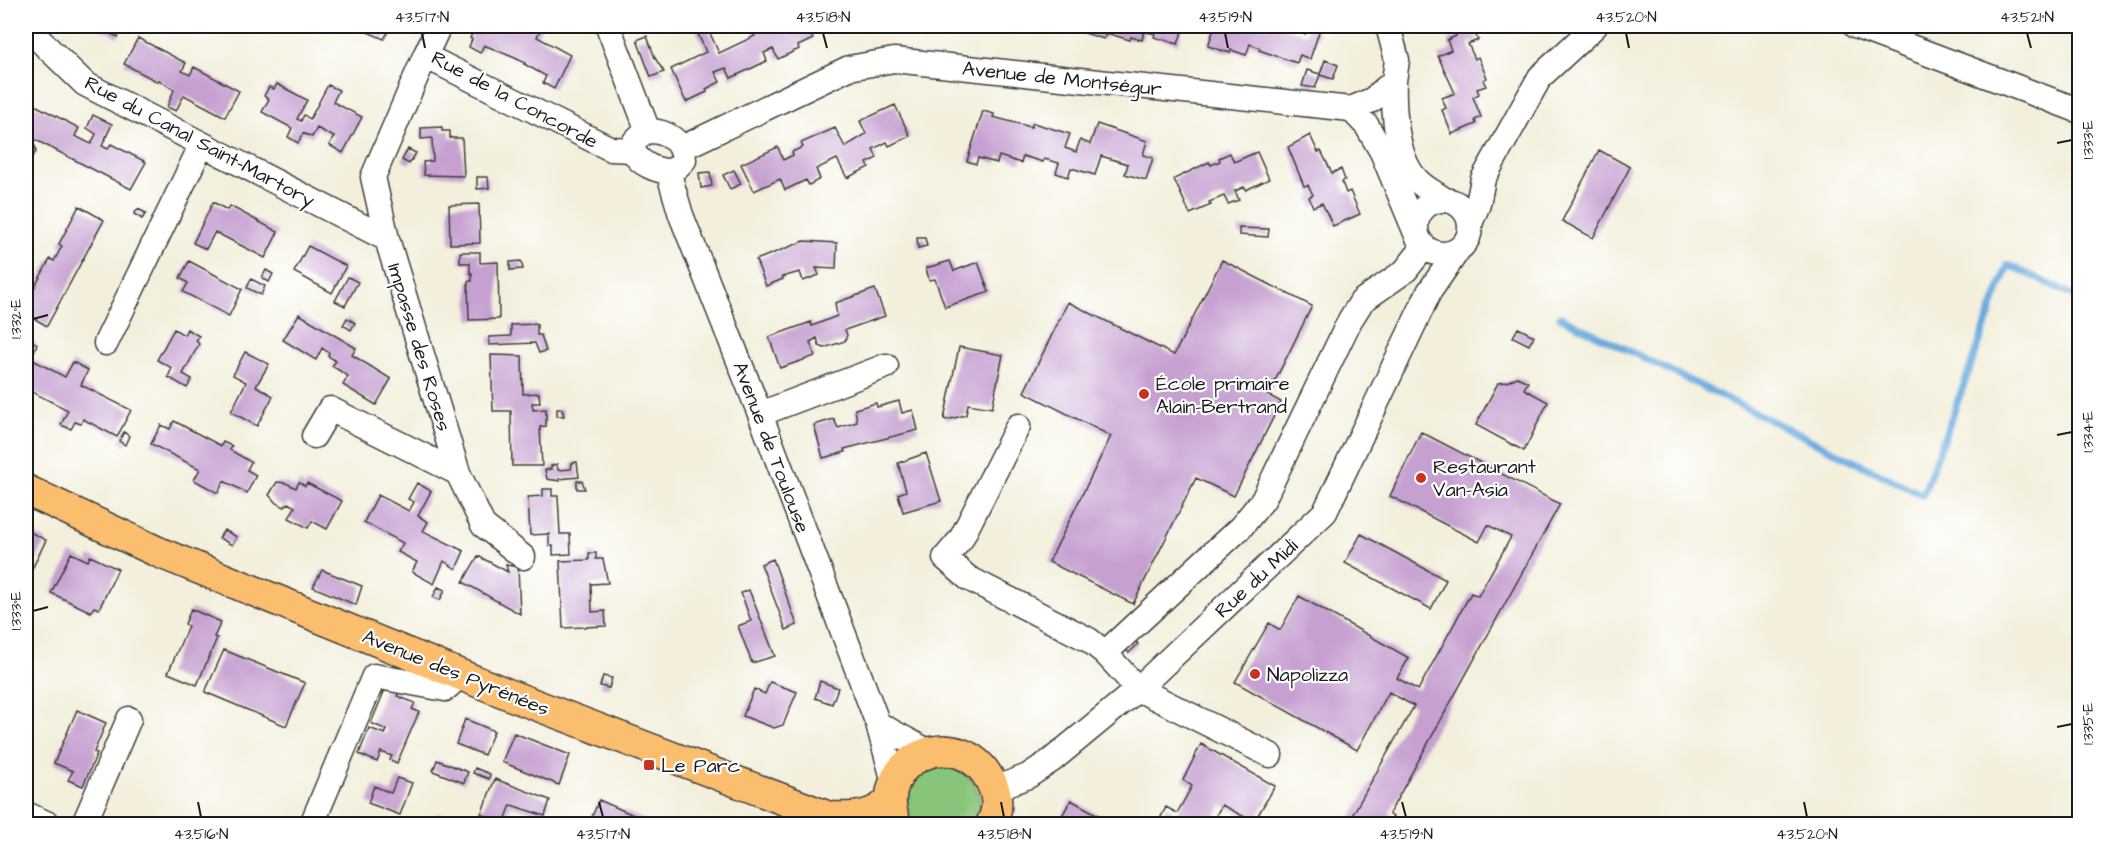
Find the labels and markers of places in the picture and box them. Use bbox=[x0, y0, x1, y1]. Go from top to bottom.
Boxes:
place label: École primaire Alain-Bertrand bbox=[1156, 370, 1290, 421]
marker: École primaire Alain-Bertrand bbox=[1137, 387, 1151, 401]
place label: Restaurant Van-Asia bbox=[1433, 453, 1536, 504]
marker: Restaurant Van-Asia bbox=[1414, 471, 1428, 485]
place label: Napolizza bbox=[1267, 661, 1348, 689]
marker: Napolizza bbox=[1248, 667, 1262, 681]
place label: Le Parc bbox=[661, 752, 741, 780]
marker: Le Parc bbox=[642, 758, 656, 772]

